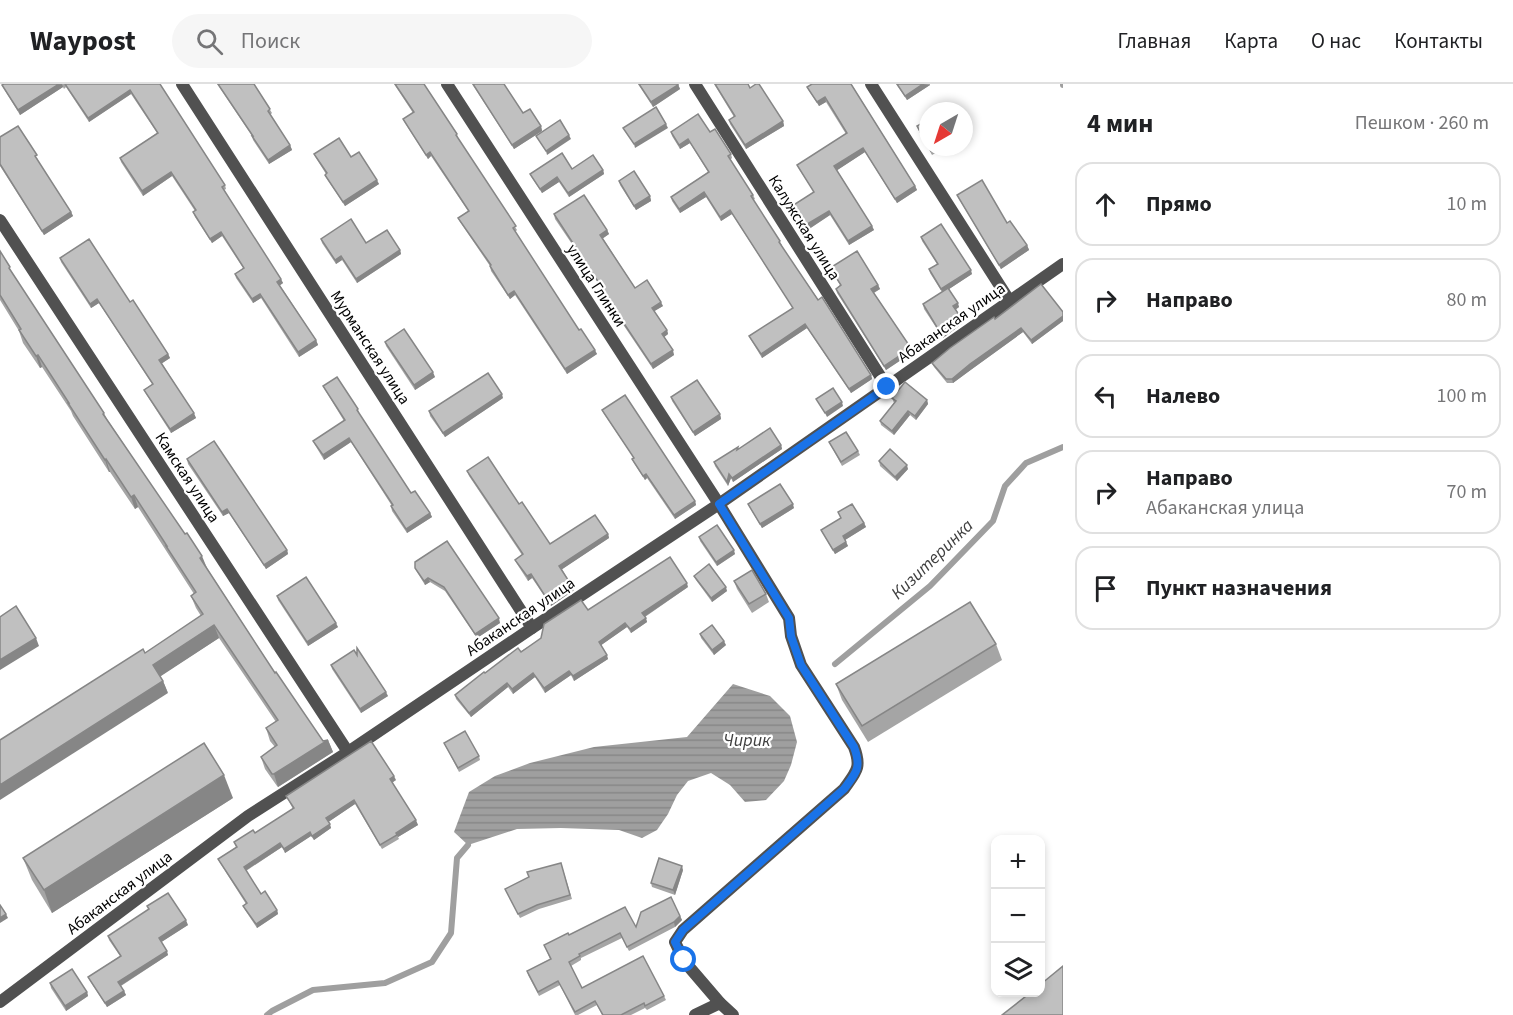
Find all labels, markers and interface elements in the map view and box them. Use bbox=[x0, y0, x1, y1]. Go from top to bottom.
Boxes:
search box bbox=[172, 14, 592, 68]
text: Waypost bbox=[30, 21, 136, 61]
icon: search bbox=[193, 25, 226, 58]
text: Поиск bbox=[241, 25, 300, 57]
text: Главная bbox=[1118, 26, 1191, 56]
text: Карта bbox=[1224, 26, 1278, 56]
text: О нас bbox=[1311, 26, 1361, 56]
text: Контакты bbox=[1394, 26, 1483, 56]
north arrow bbox=[919, 102, 973, 156]
text: 4 мин bbox=[1087, 105, 1153, 142]
text: Пешком · 260 m bbox=[1355, 109, 1489, 137]
street label: Калужская улица bbox=[763, 171, 845, 284]
icon: ahead bbox=[1089, 188, 1122, 221]
text: Прямо bbox=[1146, 188, 1212, 220]
text: 10 m bbox=[1447, 190, 1487, 218]
street label: улица Глинки bbox=[561, 240, 631, 331]
street label: Абаканская улица bbox=[893, 277, 1010, 368]
icon: right bbox=[1089, 284, 1122, 317]
text: Направо bbox=[1146, 284, 1233, 316]
street label: Мурманская улица bbox=[325, 286, 415, 409]
text: 80 m bbox=[1447, 286, 1487, 314]
route end bbox=[873, 373, 899, 399]
icon: left bbox=[1089, 380, 1122, 413]
text: Налево bbox=[1146, 380, 1220, 412]
text: 100 m bbox=[1437, 382, 1487, 410]
street label: Камская улица bbox=[150, 428, 225, 527]
text: Направо bbox=[1146, 462, 1233, 494]
icon: right bbox=[1089, 476, 1122, 509]
text: 70 m bbox=[1447, 478, 1487, 506]
text: Абаканская улица bbox=[1146, 494, 1304, 522]
water label: Кизитеринка bbox=[886, 513, 979, 605]
street label: Абаканская улица bbox=[462, 572, 579, 661]
icon: arrive bbox=[1089, 572, 1122, 605]
text: Пункт назначения bbox=[1146, 572, 1332, 604]
water label: Чирик bbox=[723, 728, 771, 753]
map controls bbox=[991, 835, 1045, 997]
button: + bbox=[991, 835, 1045, 889]
street label: Абаканская улица bbox=[62, 846, 177, 940]
button: − bbox=[991, 889, 1045, 943]
button: layers bbox=[991, 943, 1045, 997]
route start bbox=[670, 946, 696, 972]

